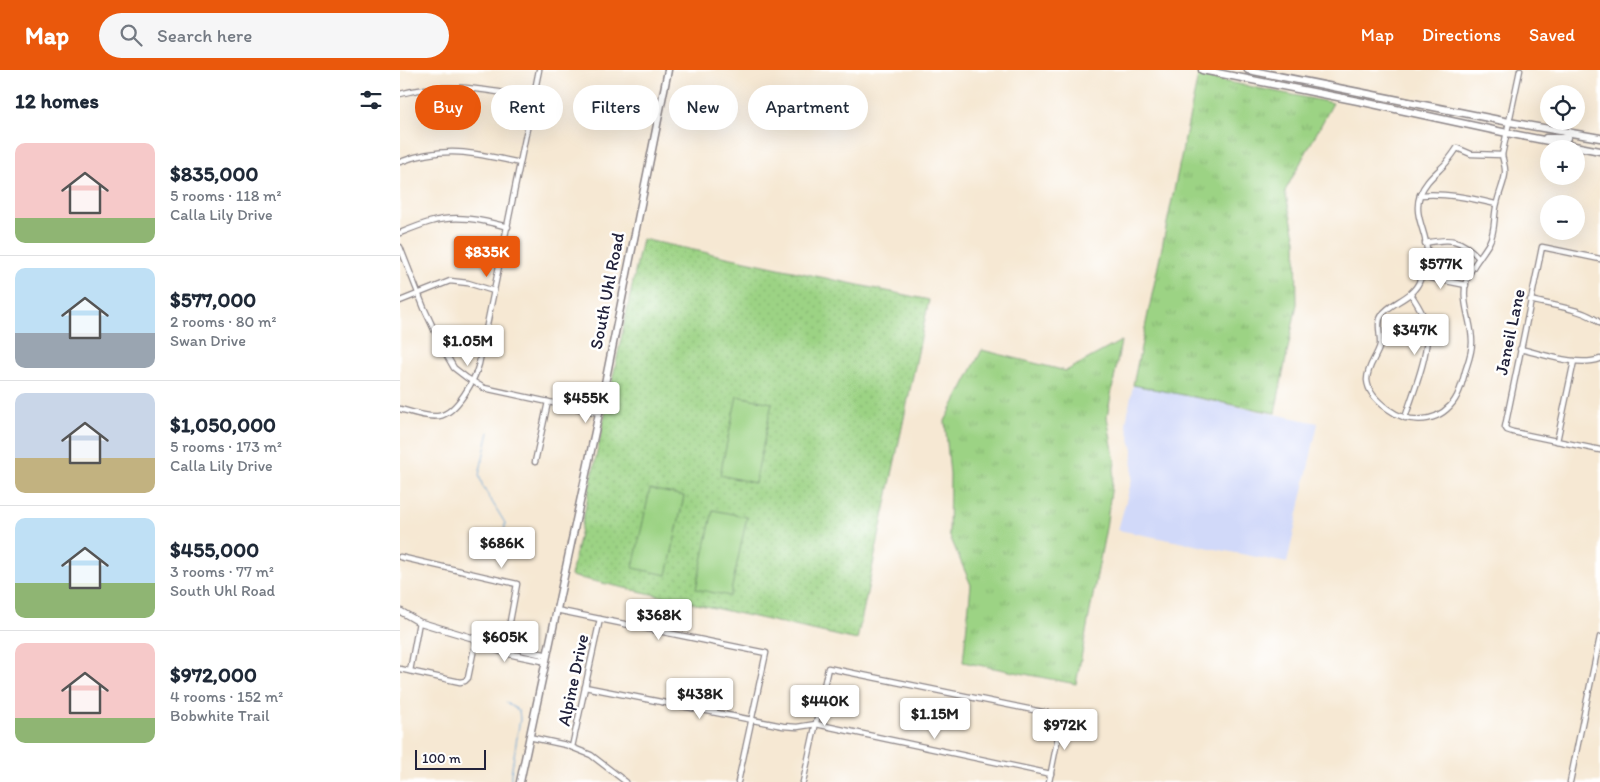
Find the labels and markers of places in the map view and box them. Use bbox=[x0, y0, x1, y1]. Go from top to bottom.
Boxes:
pin: $835K bbox=[452, 236, 522, 278]
pin: $577K bbox=[1406, 248, 1476, 290]
pin: $347K bbox=[1380, 314, 1450, 356]
pin: $1.05M bbox=[427, 324, 509, 367]
pin: $455K bbox=[551, 382, 621, 424]
pin: $686K bbox=[467, 526, 537, 569]
pin: $368K bbox=[624, 598, 694, 641]
pin: $605K bbox=[470, 620, 540, 663]
pin: $438K bbox=[665, 678, 735, 720]
pin: $440K bbox=[790, 684, 860, 727]
pin: $1.15M bbox=[894, 698, 976, 740]
pin: $972K bbox=[1030, 708, 1100, 751]

